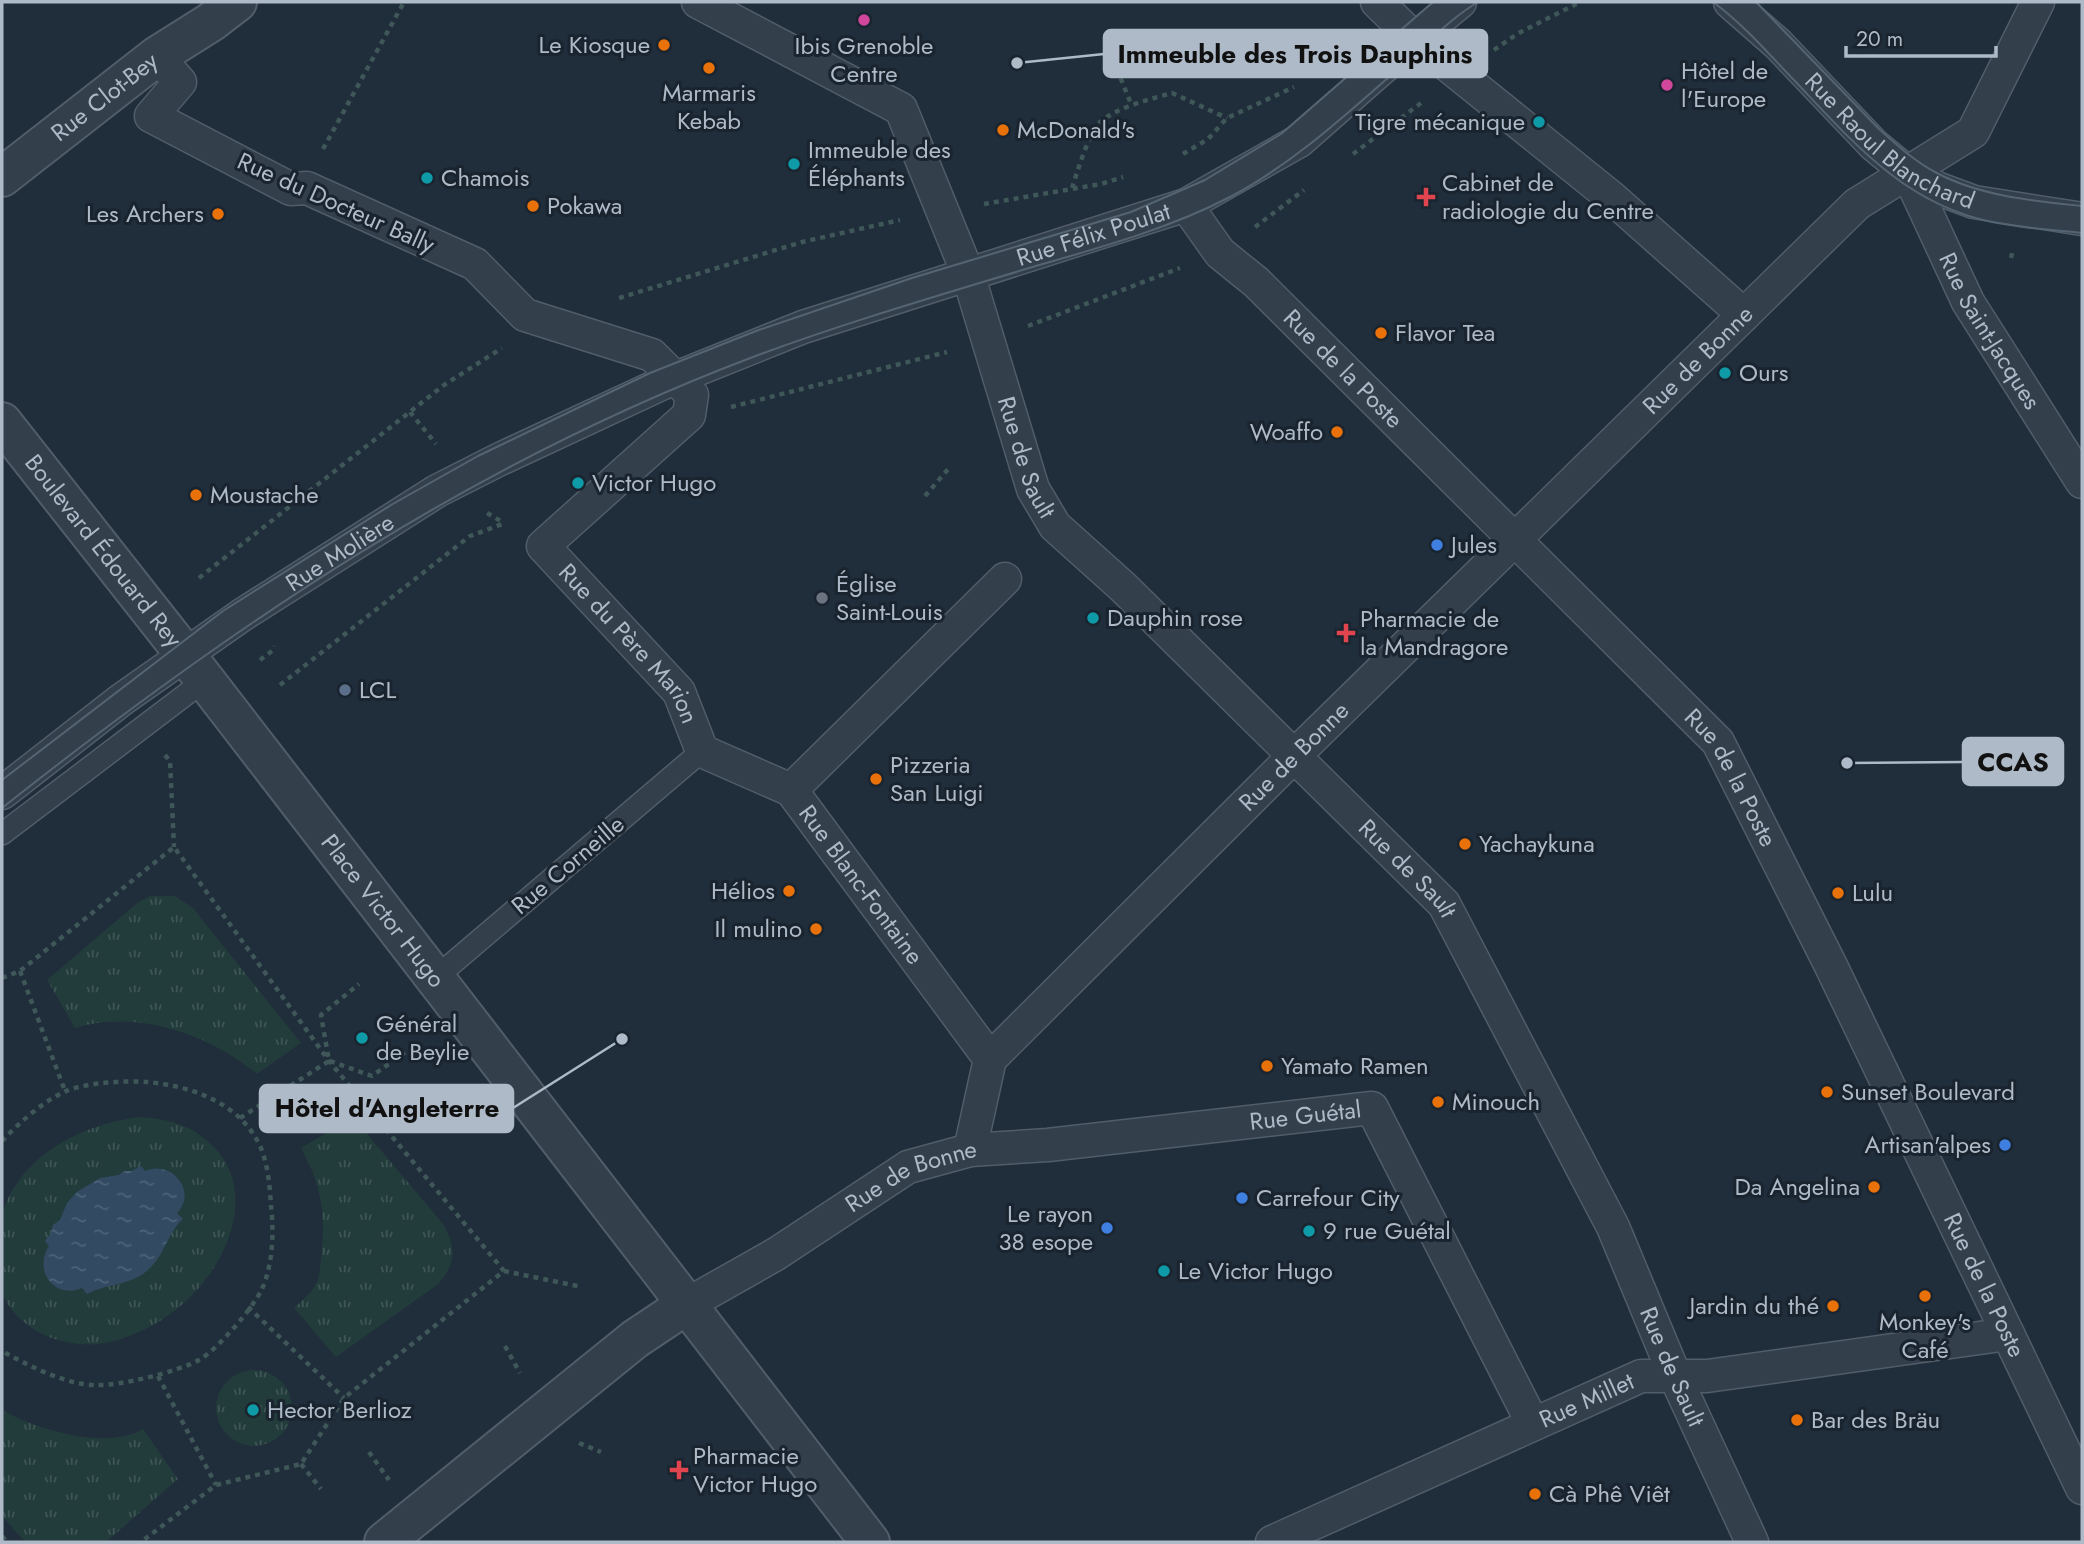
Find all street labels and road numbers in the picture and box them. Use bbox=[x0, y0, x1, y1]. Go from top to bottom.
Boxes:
street label: Rue Clot-Bey bbox=[43, 43, 166, 150]
street label: Rue Raoul Blanchard bbox=[1797, 64, 1980, 218]
street label: Rue du Docteur Bally bbox=[232, 143, 441, 262]
street label: Rue Félix Poulat bbox=[1012, 193, 1175, 275]
street label: Rue Saint-Jacques bbox=[1930, 246, 2050, 416]
street label: Rue de Bonne bbox=[1634, 297, 1761, 422]
street label: Rue de la Poste bbox=[1276, 301, 1411, 436]
street label: Rue de Sault bbox=[989, 392, 1065, 525]
street label: Boulevard Édouard Rey bbox=[17, 447, 191, 655]
street label: Rue Molière bbox=[279, 505, 401, 600]
street label: Rue du Père Marion bbox=[551, 555, 708, 728]
street label: Rue de Bonne bbox=[1230, 693, 1357, 819]
street label: Rue de la Poste bbox=[1677, 700, 1786, 853]
street label: Rue Blanc-Fontaine bbox=[791, 797, 932, 971]
street label: Rue Corneille bbox=[504, 807, 632, 922]
street label: Rue de Sault bbox=[1351, 811, 1466, 924]
street label: Place Victor Hugo bbox=[313, 826, 454, 995]
street label: Rue Guétal bbox=[1248, 1091, 1363, 1139]
street label: Rue de Bonne bbox=[838, 1132, 978, 1221]
street label: Rue de la Poste bbox=[1935, 1207, 2035, 1363]
street label: Rue de Sault bbox=[1631, 1301, 1714, 1432]
street label: Rue Millet bbox=[1533, 1363, 1640, 1437]

